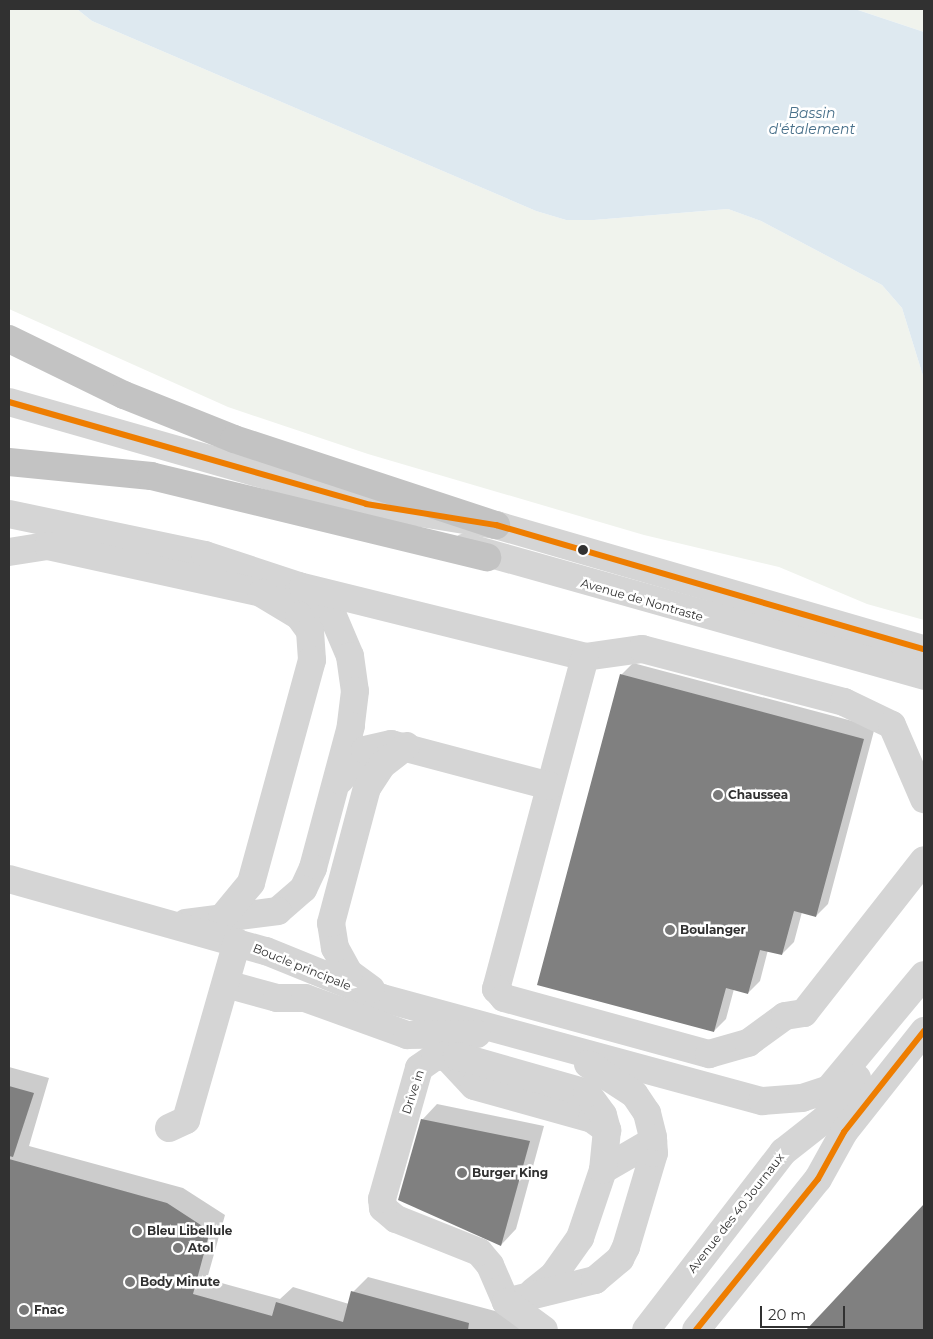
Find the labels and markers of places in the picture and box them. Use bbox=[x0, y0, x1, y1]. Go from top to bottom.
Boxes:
unlabelled marker bbox=[578, 545, 588, 555]
place label: Chaussea bbox=[728, 788, 788, 802]
marker: Chaussea bbox=[712, 789, 724, 801]
place label: Boulanger bbox=[680, 923, 746, 937]
marker: Boulanger bbox=[664, 924, 676, 936]
place label: Burger King bbox=[472, 1166, 548, 1180]
marker: Burger King bbox=[456, 1167, 468, 1179]
place label: Bleu Libellule bbox=[147, 1224, 232, 1238]
marker: Bleu Libellule bbox=[131, 1225, 143, 1237]
place label: Atol bbox=[188, 1241, 214, 1255]
marker: Atol bbox=[172, 1242, 184, 1254]
place label: Body Minute bbox=[140, 1275, 220, 1289]
marker: Body Minute bbox=[124, 1276, 136, 1288]
place label: Fnac bbox=[34, 1303, 64, 1317]
marker: Fnac bbox=[18, 1304, 30, 1316]

